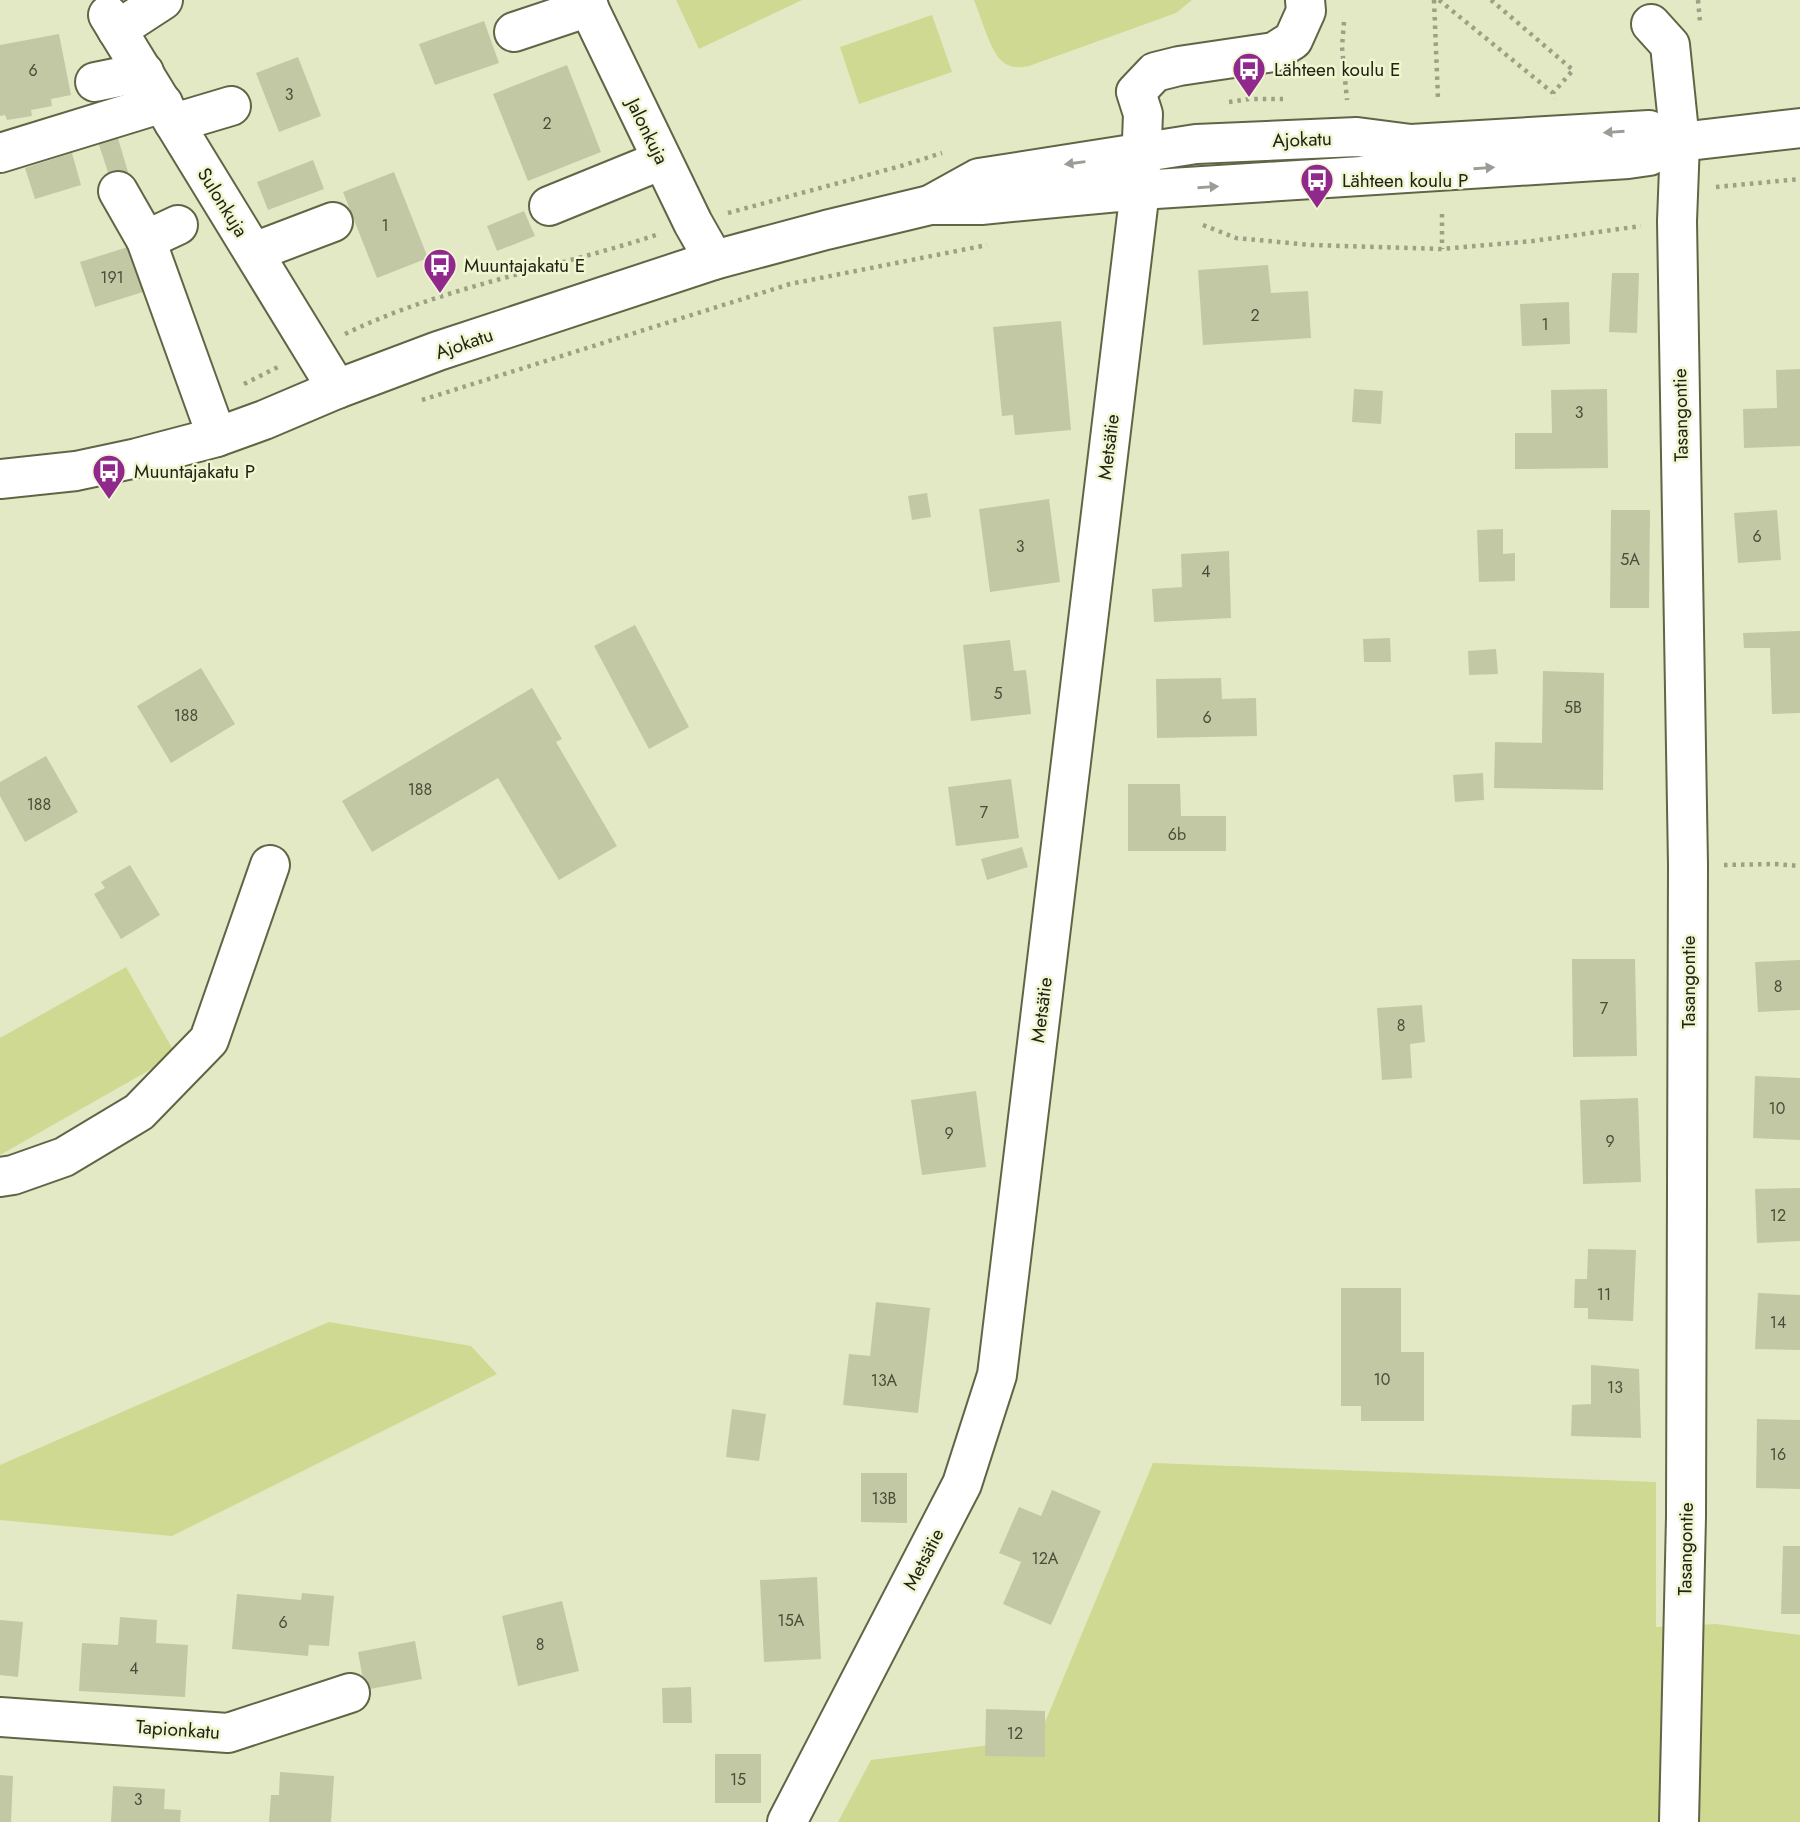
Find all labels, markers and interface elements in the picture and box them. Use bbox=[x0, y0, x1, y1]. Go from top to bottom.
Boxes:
bus stop icon: Lähteen koulu E bbox=[1230, 50, 1268, 99]
place label: Lähteen koulu E bbox=[1274, 56, 1400, 83]
house number: 6 bbox=[28, 59, 38, 82]
house number: 3 bbox=[285, 83, 294, 106]
street label: Jalonkuja bbox=[619, 91, 675, 169]
house number: 2 bbox=[542, 112, 552, 135]
street label: Ajokatu bbox=[1272, 125, 1332, 154]
one-way arrow bbox=[1603, 127, 1625, 138]
one-way arrow bbox=[1064, 157, 1086, 168]
bus stop icon: Lähteen koulu P bbox=[1298, 161, 1336, 210]
street label: Sulonkuja bbox=[191, 162, 254, 242]
one-way arrow bbox=[1474, 163, 1496, 174]
place label: Lähteen koulu P bbox=[1342, 167, 1468, 194]
one-way arrow bbox=[1198, 181, 1220, 192]
house number: 1 bbox=[381, 214, 389, 237]
bus stop icon: Muuntajakatu E bbox=[421, 246, 459, 295]
place label: Muuntajakatu E bbox=[464, 252, 585, 279]
house number: 191 bbox=[100, 266, 124, 289]
house number: 2 bbox=[1250, 304, 1260, 327]
house number: 1 bbox=[1541, 313, 1549, 336]
street label: Ajokatu bbox=[432, 321, 497, 366]
street label: Tasangontie bbox=[1666, 368, 1695, 462]
house number: 3 bbox=[1575, 401, 1584, 424]
street label: Metsätie bbox=[1091, 413, 1126, 481]
bus stop icon: Muuntajakatu P bbox=[90, 452, 128, 501]
place label: Muuntajakatu P bbox=[134, 458, 255, 485]
house number: 6 bbox=[1752, 525, 1762, 548]
house number: 3 bbox=[1016, 535, 1025, 558]
house number: 5A bbox=[1620, 548, 1640, 571]
house number: 4 bbox=[1201, 560, 1211, 583]
house number: 5 bbox=[993, 682, 1003, 705]
house number: 5B bbox=[1564, 696, 1582, 719]
house number: 188 bbox=[174, 704, 198, 727]
house number: 6 bbox=[1202, 706, 1212, 729]
house number: 188 bbox=[408, 778, 432, 801]
house number: 188 bbox=[27, 793, 51, 816]
house number: 7 bbox=[980, 801, 989, 824]
house number: 6b bbox=[1168, 823, 1186, 846]
street label: Tasangontie bbox=[1675, 935, 1702, 1029]
house number: 8 bbox=[1774, 975, 1782, 998]
street label: Metsätie bbox=[1024, 976, 1059, 1044]
house number: 7 bbox=[1600, 997, 1609, 1020]
house number: 8 bbox=[1397, 1014, 1405, 1037]
house number: 10 bbox=[1769, 1097, 1785, 1120]
house number: 9 bbox=[944, 1122, 954, 1145]
house number: 9 bbox=[1605, 1130, 1615, 1153]
house number: 12 bbox=[1770, 1204, 1786, 1227]
house number: 11 bbox=[1597, 1283, 1611, 1306]
house number: 14 bbox=[1770, 1311, 1786, 1334]
house number: 10 bbox=[1374, 1368, 1390, 1391]
house number: 13A bbox=[871, 1369, 898, 1392]
house number: 13 bbox=[1607, 1376, 1623, 1399]
house number: 16 bbox=[1770, 1443, 1786, 1466]
house number: 13B bbox=[872, 1487, 896, 1510]
street label: Tasangontie bbox=[1671, 1502, 1700, 1596]
street label: Metsätie bbox=[896, 1524, 951, 1595]
house number: 12A bbox=[1032, 1547, 1059, 1570]
house number: 15A bbox=[778, 1609, 805, 1632]
house number: 6 bbox=[278, 1611, 288, 1634]
house number: 8 bbox=[536, 1633, 544, 1656]
house number: 4 bbox=[129, 1657, 139, 1680]
street label: Tapionkatu bbox=[135, 1713, 221, 1746]
house number: 12 bbox=[1007, 1722, 1023, 1745]
house number: 15 bbox=[730, 1768, 746, 1791]
house number: 3 bbox=[134, 1788, 143, 1811]

